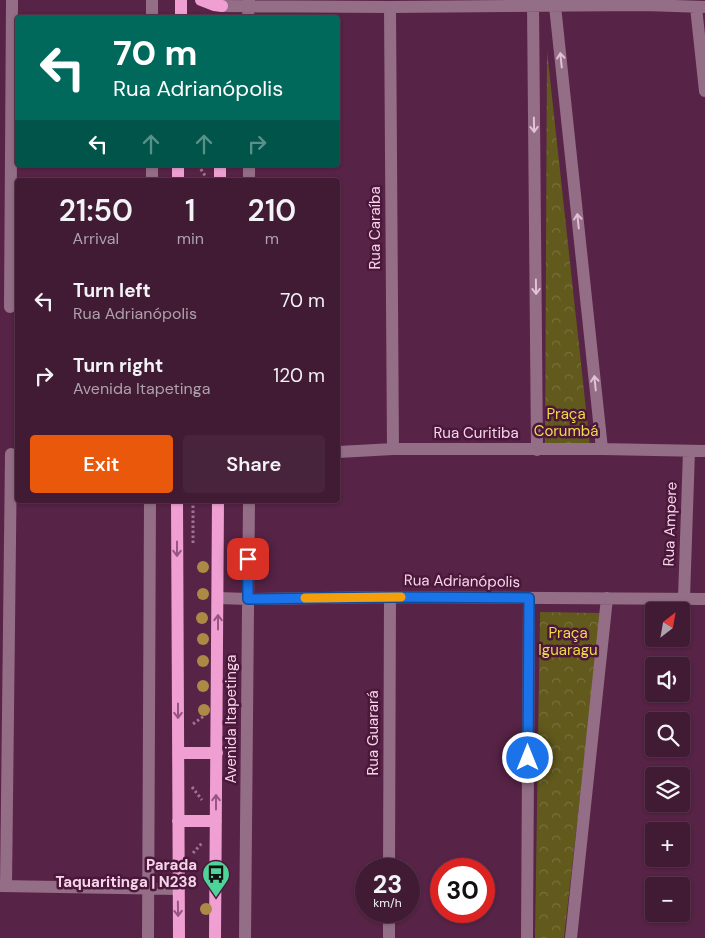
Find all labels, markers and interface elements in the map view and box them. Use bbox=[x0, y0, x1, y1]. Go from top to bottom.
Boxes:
text: 70 m bbox=[113, 30, 197, 76]
icon: left bbox=[30, 35, 95, 100]
one-way arrow bbox=[556, 52, 566, 68]
text: Rua Adrianópolis bbox=[113, 74, 283, 103]
one-way arrow bbox=[529, 116, 539, 133]
icon: left bbox=[84, 130, 112, 158]
icon: ahead bbox=[137, 130, 165, 158]
icon: ahead bbox=[190, 130, 218, 158]
icon: right bbox=[243, 130, 271, 158]
street label: Rua Caraíba bbox=[365, 186, 385, 270]
text: 21:50 bbox=[59, 191, 133, 230]
text: 1 bbox=[185, 191, 196, 230]
text: 210 bbox=[248, 191, 296, 230]
one-way arrow bbox=[573, 214, 583, 230]
text: Arrival bbox=[73, 228, 119, 249]
text: min bbox=[177, 228, 204, 249]
text: m bbox=[265, 228, 279, 249]
text: Turn left bbox=[73, 278, 151, 303]
one-way arrow bbox=[531, 279, 541, 295]
icon: left bbox=[30, 287, 58, 315]
text: 70 m bbox=[280, 288, 325, 313]
text: Rua Adrianópolis bbox=[73, 303, 197, 324]
text: Turn right bbox=[73, 353, 163, 378]
icon: right bbox=[30, 362, 58, 390]
text: 120 m bbox=[273, 363, 325, 388]
one-way arrow bbox=[590, 375, 600, 391]
text: Avenida Itapetinga bbox=[73, 378, 210, 399]
park label: Praça Corumbá bbox=[534, 404, 598, 441]
street label: Rua Curitiba bbox=[433, 423, 519, 443]
button: Exit bbox=[30, 435, 173, 493]
button: Share bbox=[183, 435, 325, 493]
street label: Rua Ampere bbox=[659, 481, 681, 567]
pin bbox=[227, 538, 269, 580]
one-way arrow bbox=[172, 540, 182, 556]
icon: arrive bbox=[234, 545, 262, 573]
street label: Rua Adrianópolis bbox=[404, 570, 520, 592]
north arrow bbox=[645, 602, 690, 648]
map controls bbox=[645, 602, 690, 922]
one-way arrow bbox=[213, 614, 223, 630]
park label: Praça Iguaragu bbox=[538, 623, 598, 660]
street label: Avenida Itapetinga bbox=[221, 655, 241, 783]
button: sound bbox=[645, 657, 690, 702]
street label: Rua Guarará bbox=[363, 690, 383, 776]
one-way arrow bbox=[173, 703, 182, 719]
button: search bbox=[645, 712, 690, 757]
position arrow bbox=[501, 731, 553, 783]
button: layers bbox=[645, 767, 690, 812]
one-way arrow bbox=[212, 794, 221, 810]
button: + bbox=[645, 822, 690, 867]
place label: Parada Taquaritinga | N238 bbox=[56, 855, 197, 892]
speed limit sign: 30 bbox=[430, 858, 495, 923]
bus stop icon: Parada Taquaritinga | N238 bbox=[201, 859, 231, 898]
text: 23 bbox=[373, 868, 402, 901]
button: − bbox=[645, 877, 690, 922]
text: km/h bbox=[373, 895, 402, 911]
one-way arrow bbox=[174, 900, 183, 916]

